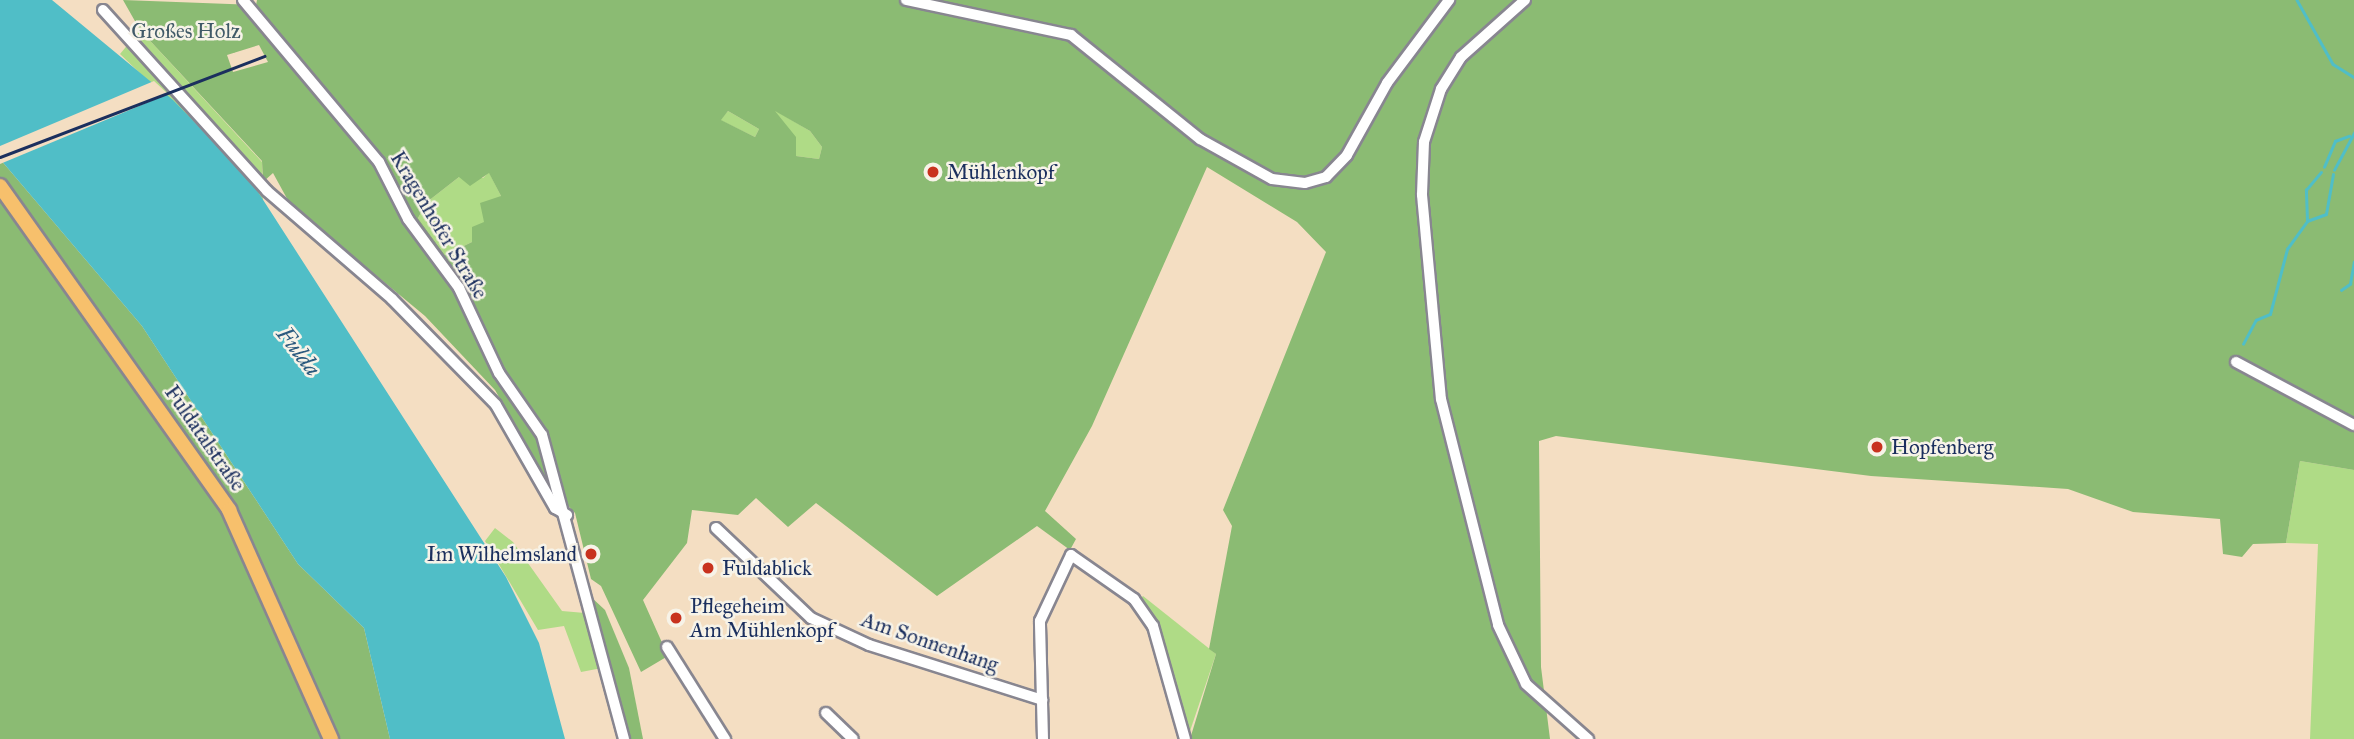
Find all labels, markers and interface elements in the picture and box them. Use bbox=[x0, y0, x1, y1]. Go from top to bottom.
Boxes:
park label: Großes Holz bbox=[131, 18, 241, 44]
street label: Kragenhofer Straße bbox=[385, 147, 493, 303]
place label: Mühlenkopf bbox=[947, 159, 1055, 185]
marker: Mühlenkopf bbox=[925, 164, 941, 180]
water label: Fulda bbox=[271, 321, 327, 381]
street label: Fuldatalstraße bbox=[159, 380, 251, 496]
place label: Hopfenberg bbox=[1891, 434, 1994, 460]
marker: Hopfenberg bbox=[1869, 439, 1885, 455]
place label: Im Wilhelmsland bbox=[427, 541, 577, 567]
marker: Im Wilhelmsland bbox=[583, 546, 599, 562]
place label: Fuldablick bbox=[722, 555, 812, 581]
marker: Fuldablick bbox=[700, 560, 716, 576]
place label: Pflegeheim Am Mühlenkopf bbox=[690, 593, 834, 643]
street label: Am Sonnenhang bbox=[858, 607, 1002, 677]
marker: Pflegeheim Am Mühlenkopf bbox=[668, 610, 684, 626]

